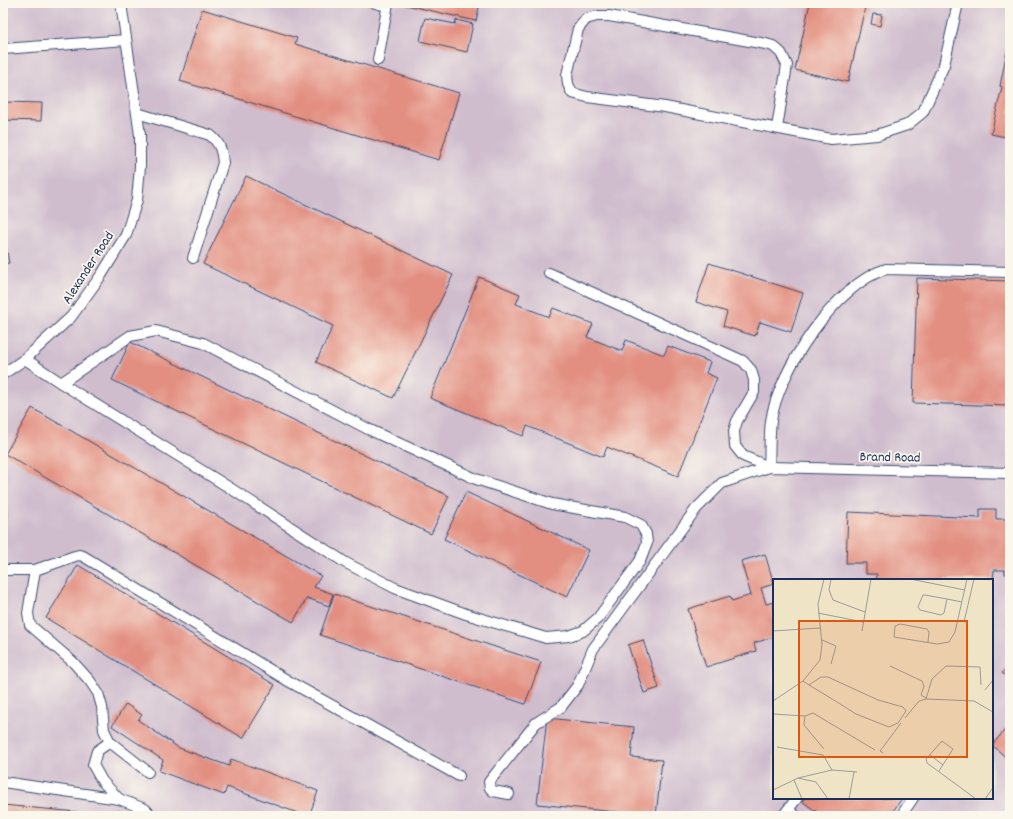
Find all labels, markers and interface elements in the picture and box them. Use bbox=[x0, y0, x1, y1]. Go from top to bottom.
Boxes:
street label: Alexander Road bbox=[58, 228, 120, 308]
street label: Brand Road bbox=[859, 447, 921, 469]
inset map bbox=[773, 579, 993, 799]

